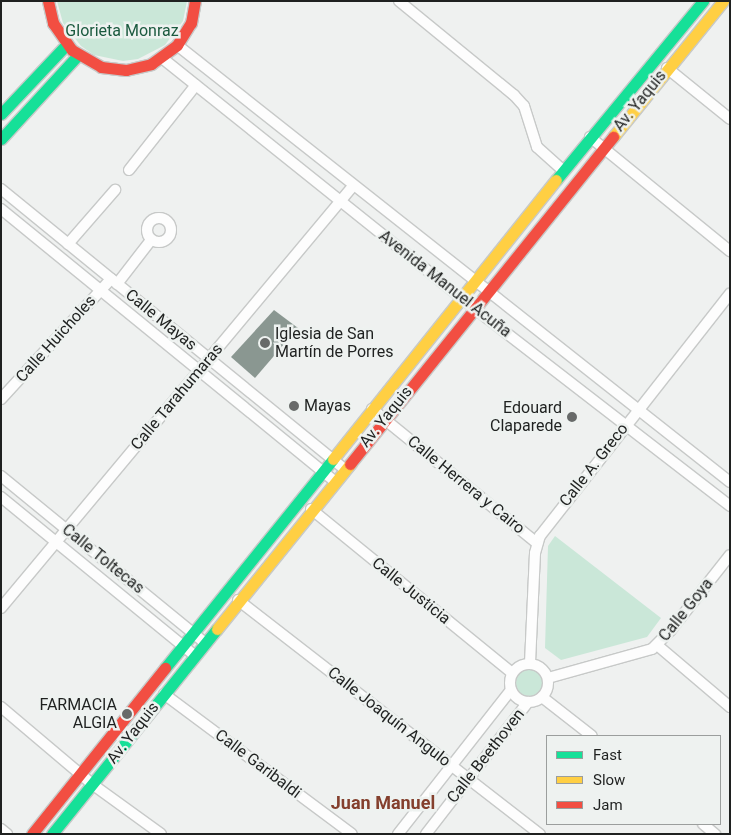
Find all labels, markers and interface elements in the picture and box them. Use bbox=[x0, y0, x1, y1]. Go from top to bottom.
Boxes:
park label: Glorieta Monraz bbox=[65, 21, 179, 41]
street label: Av. Yaquis bbox=[610, 67, 670, 135]
street label: Avenida Manuel Acuña bbox=[375, 226, 515, 342]
street label: Calle Mayas bbox=[121, 285, 201, 355]
street label: Calle Huicholes bbox=[12, 292, 100, 386]
place label: Iglesia de San Martín de Porres bbox=[275, 324, 394, 362]
marker: Iglesia de San Martín de Porres bbox=[259, 337, 271, 349]
street label: Calle Tarahumaras bbox=[127, 340, 227, 454]
street label: Av. Yaquis bbox=[356, 383, 416, 451]
place label: Mayas bbox=[304, 396, 351, 416]
place label: Edouard Claparede bbox=[490, 398, 562, 436]
marker: Mayas bbox=[288, 400, 300, 412]
marker: Edouard Claparede bbox=[566, 411, 578, 423]
street label: Calle A. Greco bbox=[556, 420, 632, 510]
street label: Calle Herrera y Cairo bbox=[404, 432, 528, 538]
street label: Calle Toltecas bbox=[58, 520, 148, 598]
street label: Calle Justicia bbox=[368, 554, 454, 628]
street label: Calle Goya bbox=[655, 575, 717, 645]
street label: Calle Joaquín Angulo bbox=[324, 663, 454, 771]
place label: FARMACIA ALGIA bbox=[39, 695, 117, 733]
street label: Av. Yaquis bbox=[103, 698, 163, 768]
street label: Calle Beethoven bbox=[443, 705, 529, 807]
marker: FARMACIA ALGIA bbox=[121, 708, 133, 720]
street label: Calle Garibaldi bbox=[211, 725, 305, 803]
legend bbox=[546, 735, 721, 825]
text: Fast bbox=[593, 746, 622, 764]
text: Slow bbox=[593, 771, 625, 789]
district label: Juan Manuel bbox=[331, 792, 435, 814]
text: Jam bbox=[593, 796, 623, 814]

